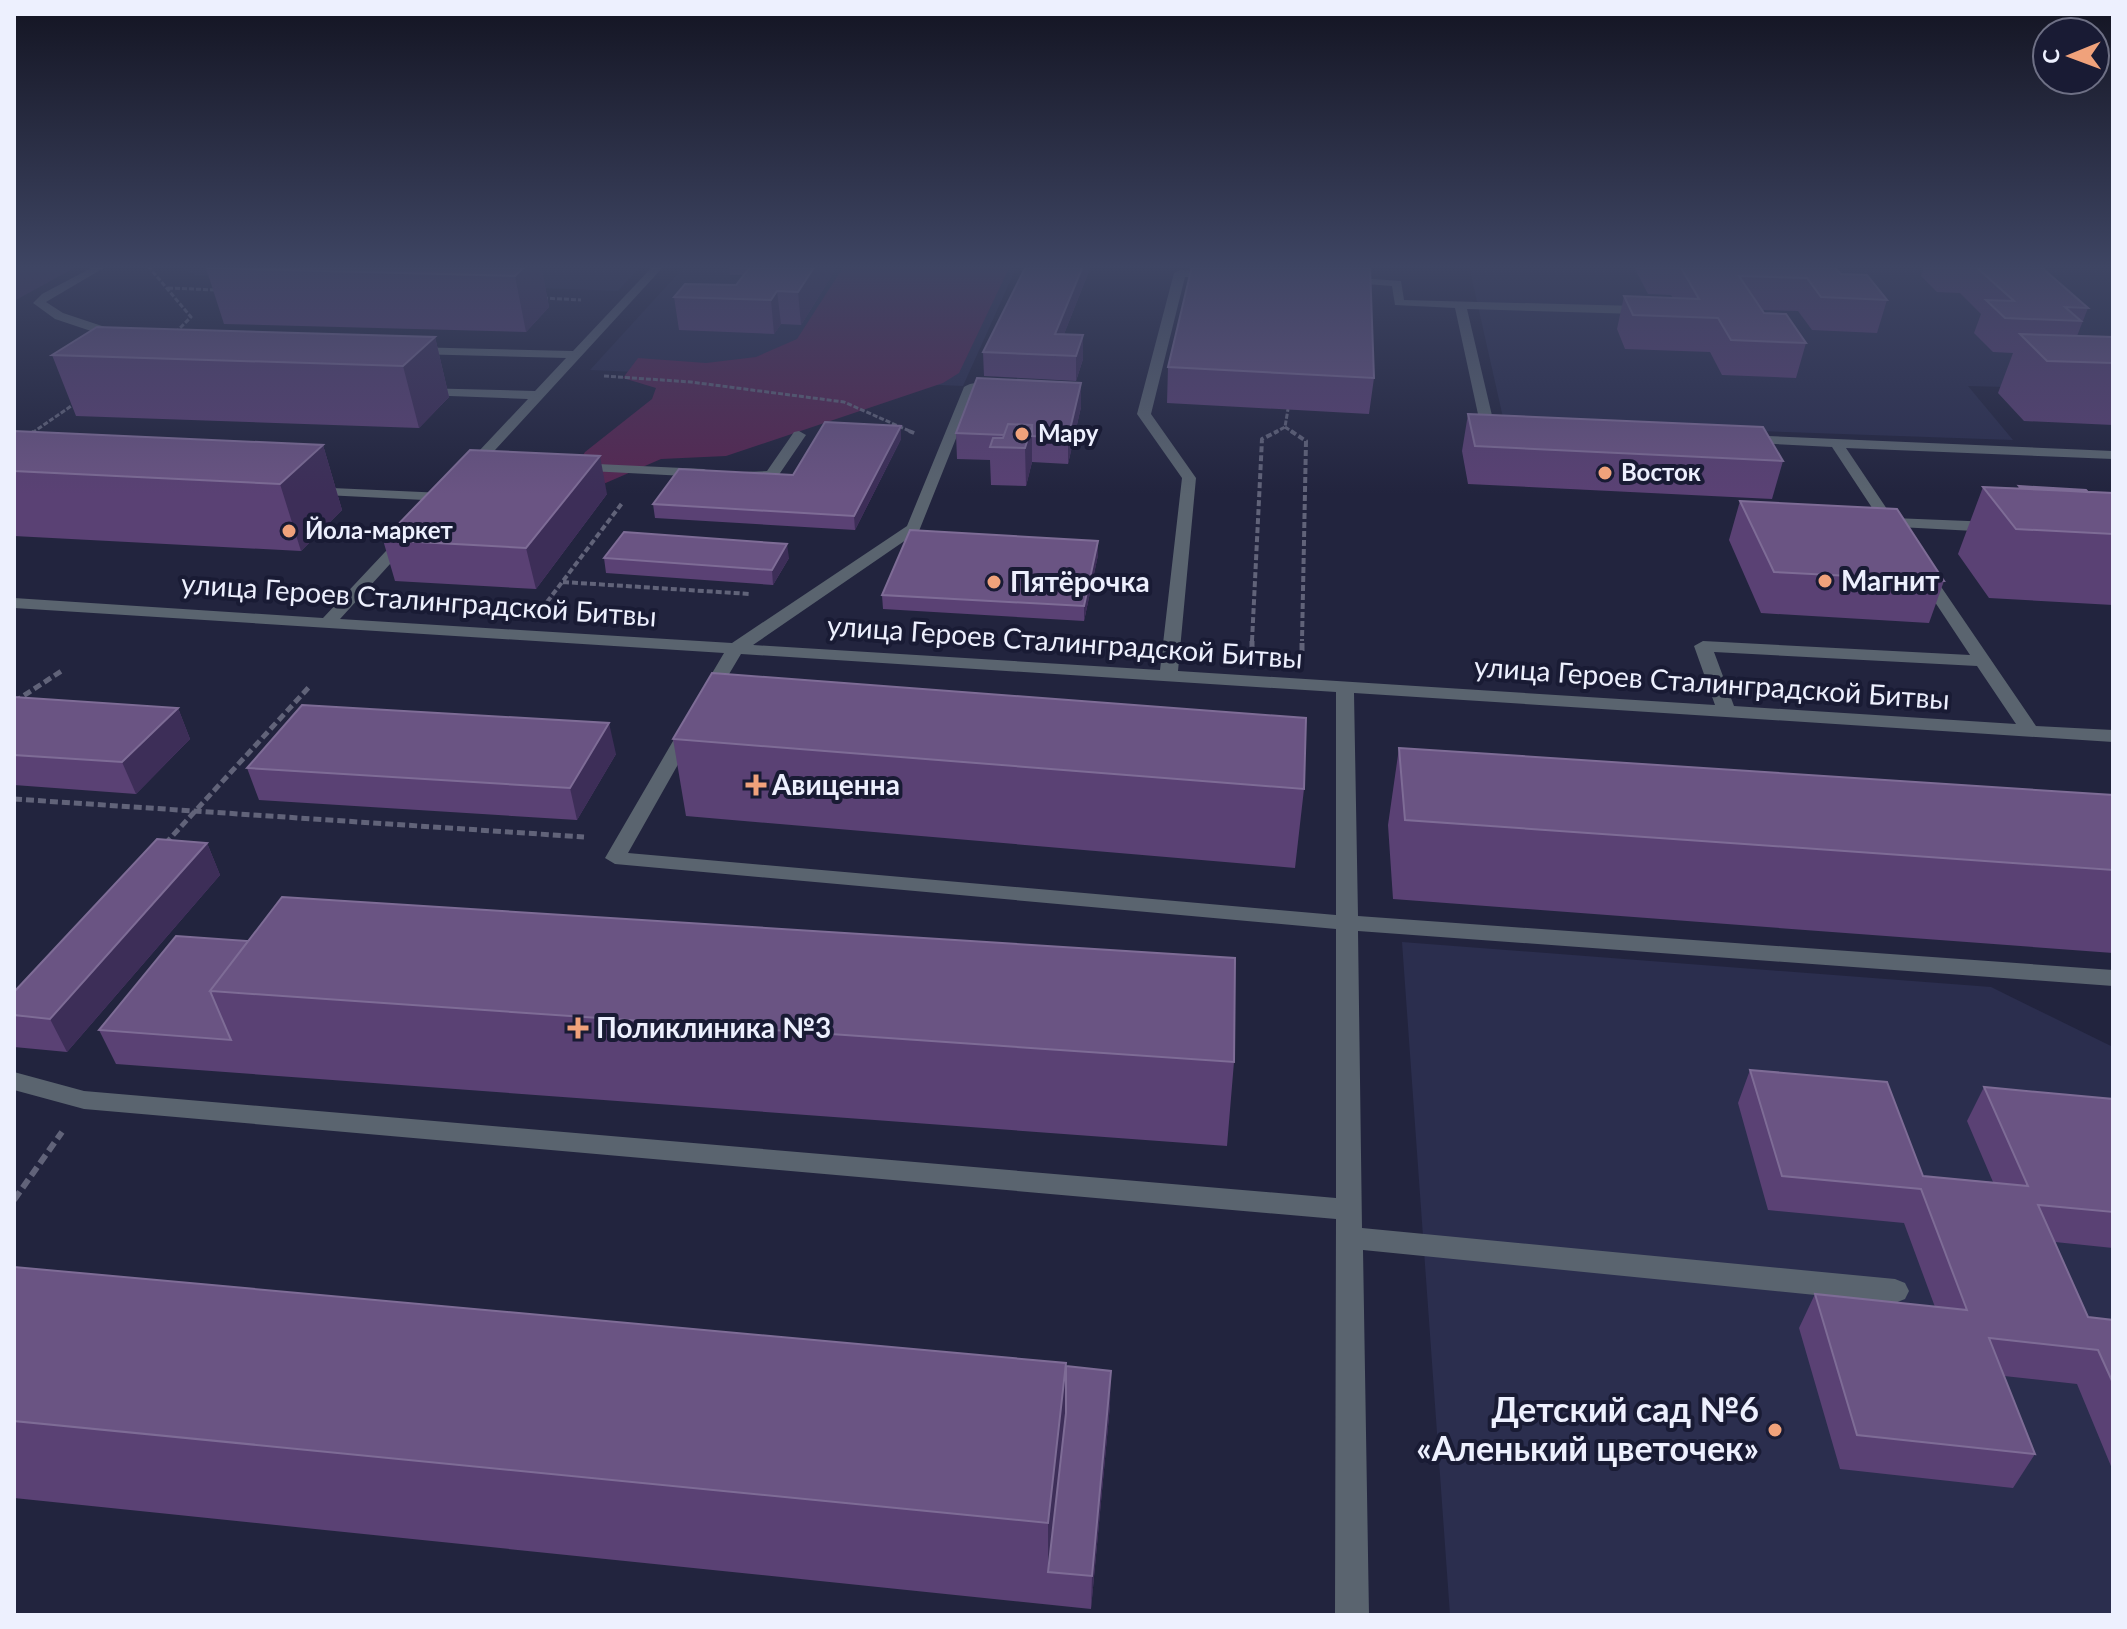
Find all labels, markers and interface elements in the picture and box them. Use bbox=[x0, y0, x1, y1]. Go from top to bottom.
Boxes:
north arrow bbox=[2031, 16, 2111, 96]
text: С bbox=[2037, 48, 2064, 64]
place label: Мару bbox=[1038, 418, 1099, 447]
marker: Мару bbox=[1013, 425, 1031, 443]
place label: Восток bbox=[1621, 457, 1701, 486]
marker: Восток bbox=[1596, 464, 1614, 482]
place label: Йола-маркет bbox=[305, 515, 453, 544]
marker: Йола-маркет bbox=[280, 522, 298, 540]
place label: Магнит bbox=[1841, 563, 1940, 597]
place label: Пятёрочка bbox=[1010, 564, 1150, 598]
street label: улица Героев Сталинградской Битвы bbox=[180, 565, 658, 633]
marker: Магнит bbox=[1816, 572, 1834, 590]
marker: Пятёрочка bbox=[985, 573, 1003, 591]
street label: улица Героев Сталинградской Битвы bbox=[826, 607, 1304, 675]
street label: улица Героев Сталинградской Битвы bbox=[1473, 648, 1951, 716]
place label: Авиценна bbox=[771, 767, 900, 801]
marker: Авиценна bbox=[747, 776, 765, 794]
place label: Поликлиника №3 bbox=[596, 1010, 831, 1044]
marker: Поликлиника №3 bbox=[567, 1017, 589, 1039]
place label: Детский сад №6 «Аленький цветочек» bbox=[1416, 1388, 1759, 1468]
marker: Детский сад №6 «Аленький цветочек» bbox=[1766, 1421, 1784, 1439]

